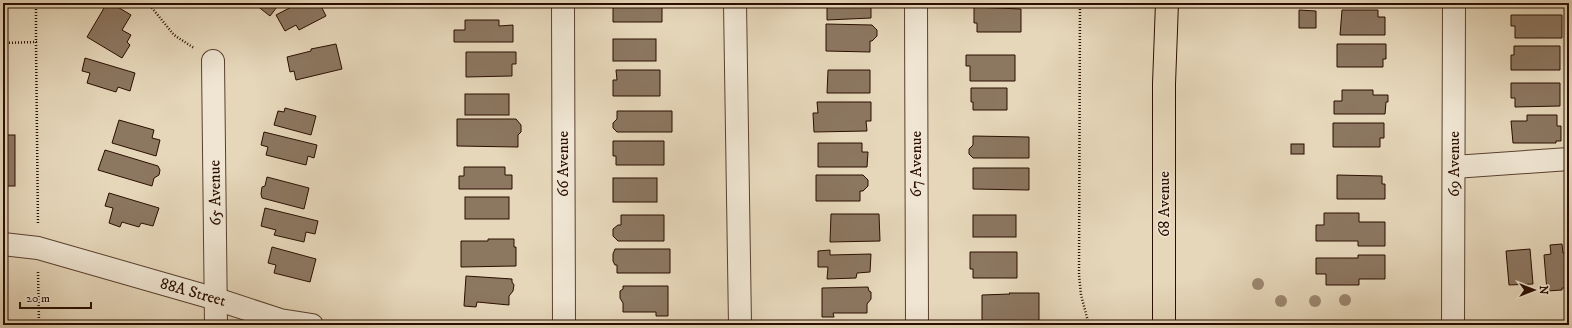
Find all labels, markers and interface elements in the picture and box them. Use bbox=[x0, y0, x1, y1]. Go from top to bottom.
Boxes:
street label: 67 Avenue bbox=[906, 130, 926, 197]
street label: 66 Avenue bbox=[553, 131, 573, 197]
street label: 69 Avenue bbox=[1444, 131, 1464, 197]
street label: 65 Avenue bbox=[204, 160, 226, 226]
street label: 68 Avenue bbox=[1154, 171, 1174, 237]
north arrow bbox=[1514, 270, 1554, 310]
street label: 88A Street bbox=[158, 273, 228, 311]
scale bar bbox=[20, 284, 91, 310]
text: N bbox=[1536, 285, 1550, 295]
text: 20 m bbox=[26, 291, 50, 306]

